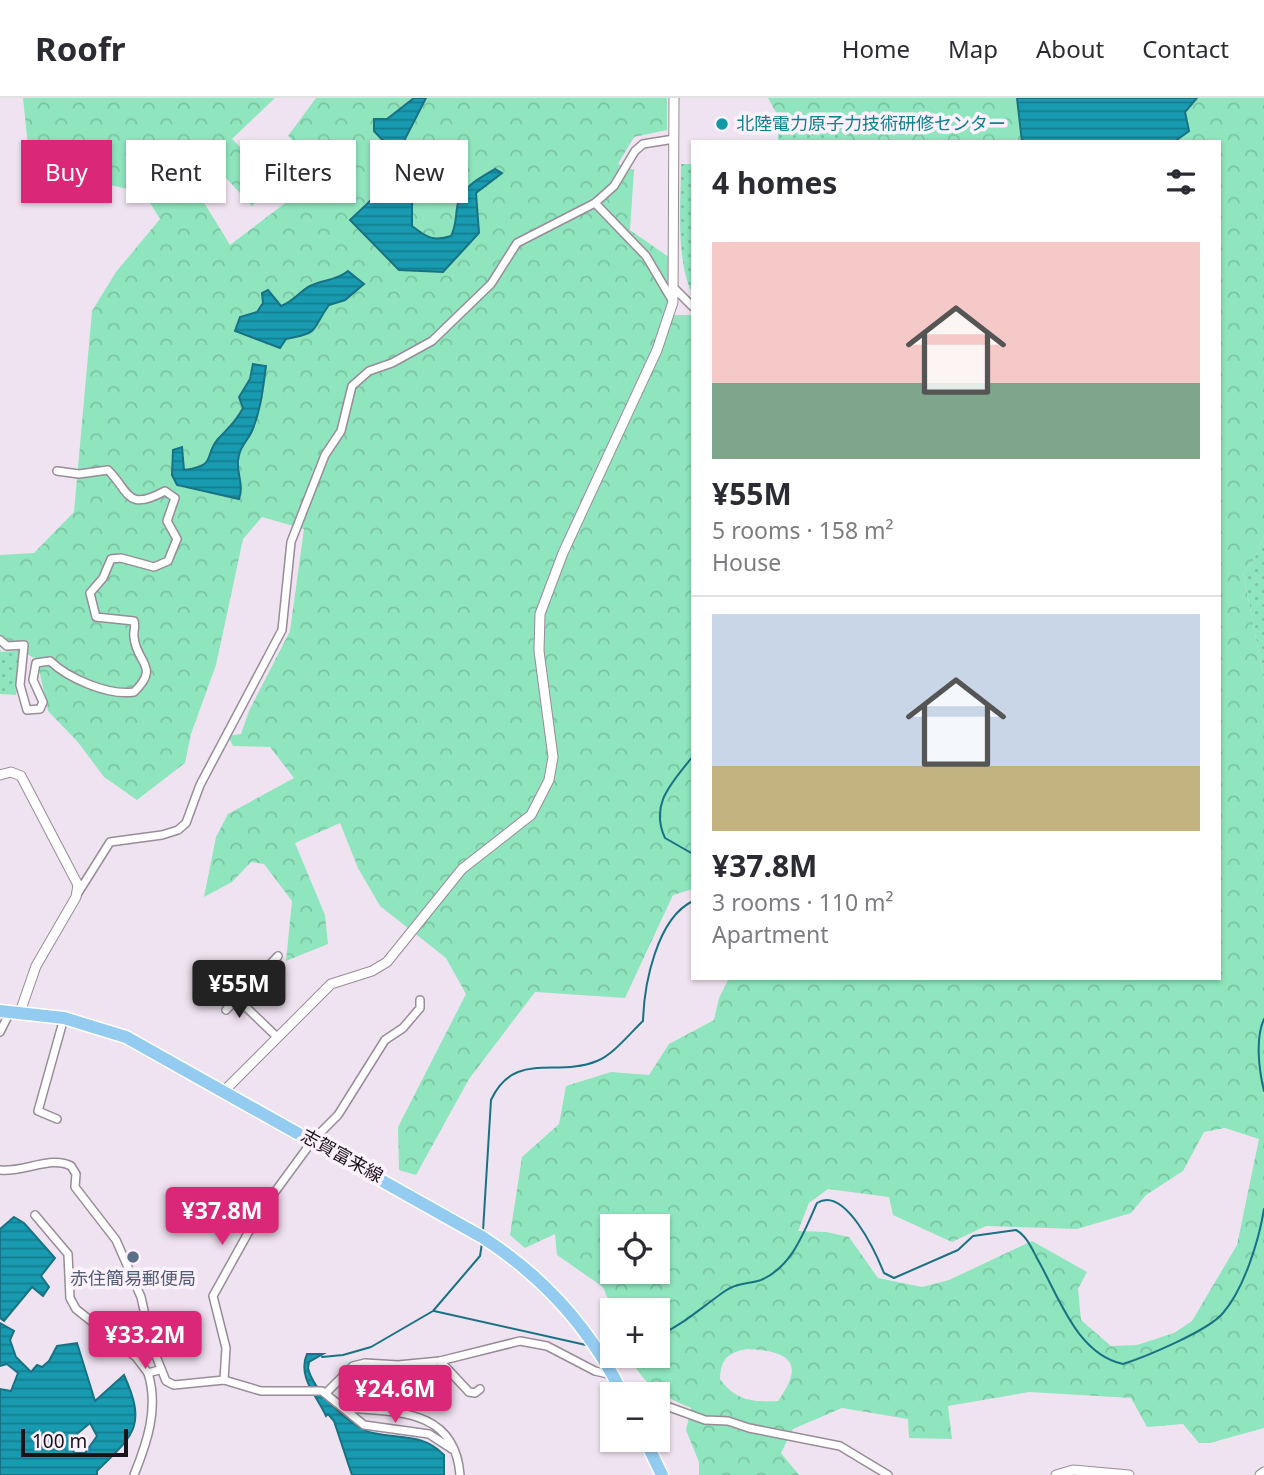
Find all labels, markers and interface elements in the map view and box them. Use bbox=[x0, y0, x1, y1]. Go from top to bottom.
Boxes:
text: Roofr bbox=[35, 26, 125, 71]
text: Home bbox=[842, 32, 910, 65]
text: Map bbox=[948, 32, 998, 65]
text: About bbox=[1036, 32, 1104, 65]
text: Contact bbox=[1142, 32, 1229, 65]
place label: 北陸電力原子力技術研修センター bbox=[736, 111, 1006, 135]
marker: 北陸電力原子力技術研修センター bbox=[714, 116, 730, 132]
chip: Buy bbox=[21, 140, 112, 203]
chip: Rent bbox=[126, 140, 226, 203]
chip: Filters bbox=[240, 140, 356, 203]
chip: New bbox=[370, 140, 468, 203]
text: 4 homes bbox=[712, 162, 837, 203]
icon: filters bbox=[1162, 163, 1200, 201]
icon: home bbox=[893, 287, 1019, 413]
text: ¥55M bbox=[712, 473, 792, 514]
text: 5 rooms · 158 m² bbox=[712, 514, 894, 546]
text: House bbox=[712, 546, 781, 578]
icon: home bbox=[893, 659, 1019, 785]
text: ¥37.8M bbox=[712, 845, 817, 886]
text: 3 rooms · 110 m² bbox=[712, 886, 894, 918]
text: Apartment bbox=[712, 918, 829, 950]
pin: ¥55M bbox=[198, 960, 280, 1020]
text: ¥55M bbox=[208, 967, 270, 999]
street label: 志賀富来線 bbox=[297, 1123, 388, 1187]
pin: ¥37.8M bbox=[165, 1188, 279, 1247]
text: ¥37.8M bbox=[182, 1194, 262, 1226]
map controls bbox=[600, 1214, 670, 1452]
button: locate bbox=[600, 1214, 670, 1284]
marker: 赤住簡易郵便局 bbox=[125, 1249, 141, 1265]
place label: 赤住簡易郵便局 bbox=[70, 1266, 196, 1290]
button: + bbox=[600, 1298, 670, 1368]
pin: ¥33.2M bbox=[88, 1312, 202, 1371]
text: ¥33.2M bbox=[105, 1318, 185, 1350]
pin: ¥24.6M bbox=[338, 1366, 452, 1425]
text: ¥24.6M bbox=[355, 1372, 435, 1404]
button: − bbox=[600, 1382, 670, 1452]
scale bar bbox=[21, 1426, 128, 1458]
text: 100 m bbox=[32, 1428, 87, 1454]

